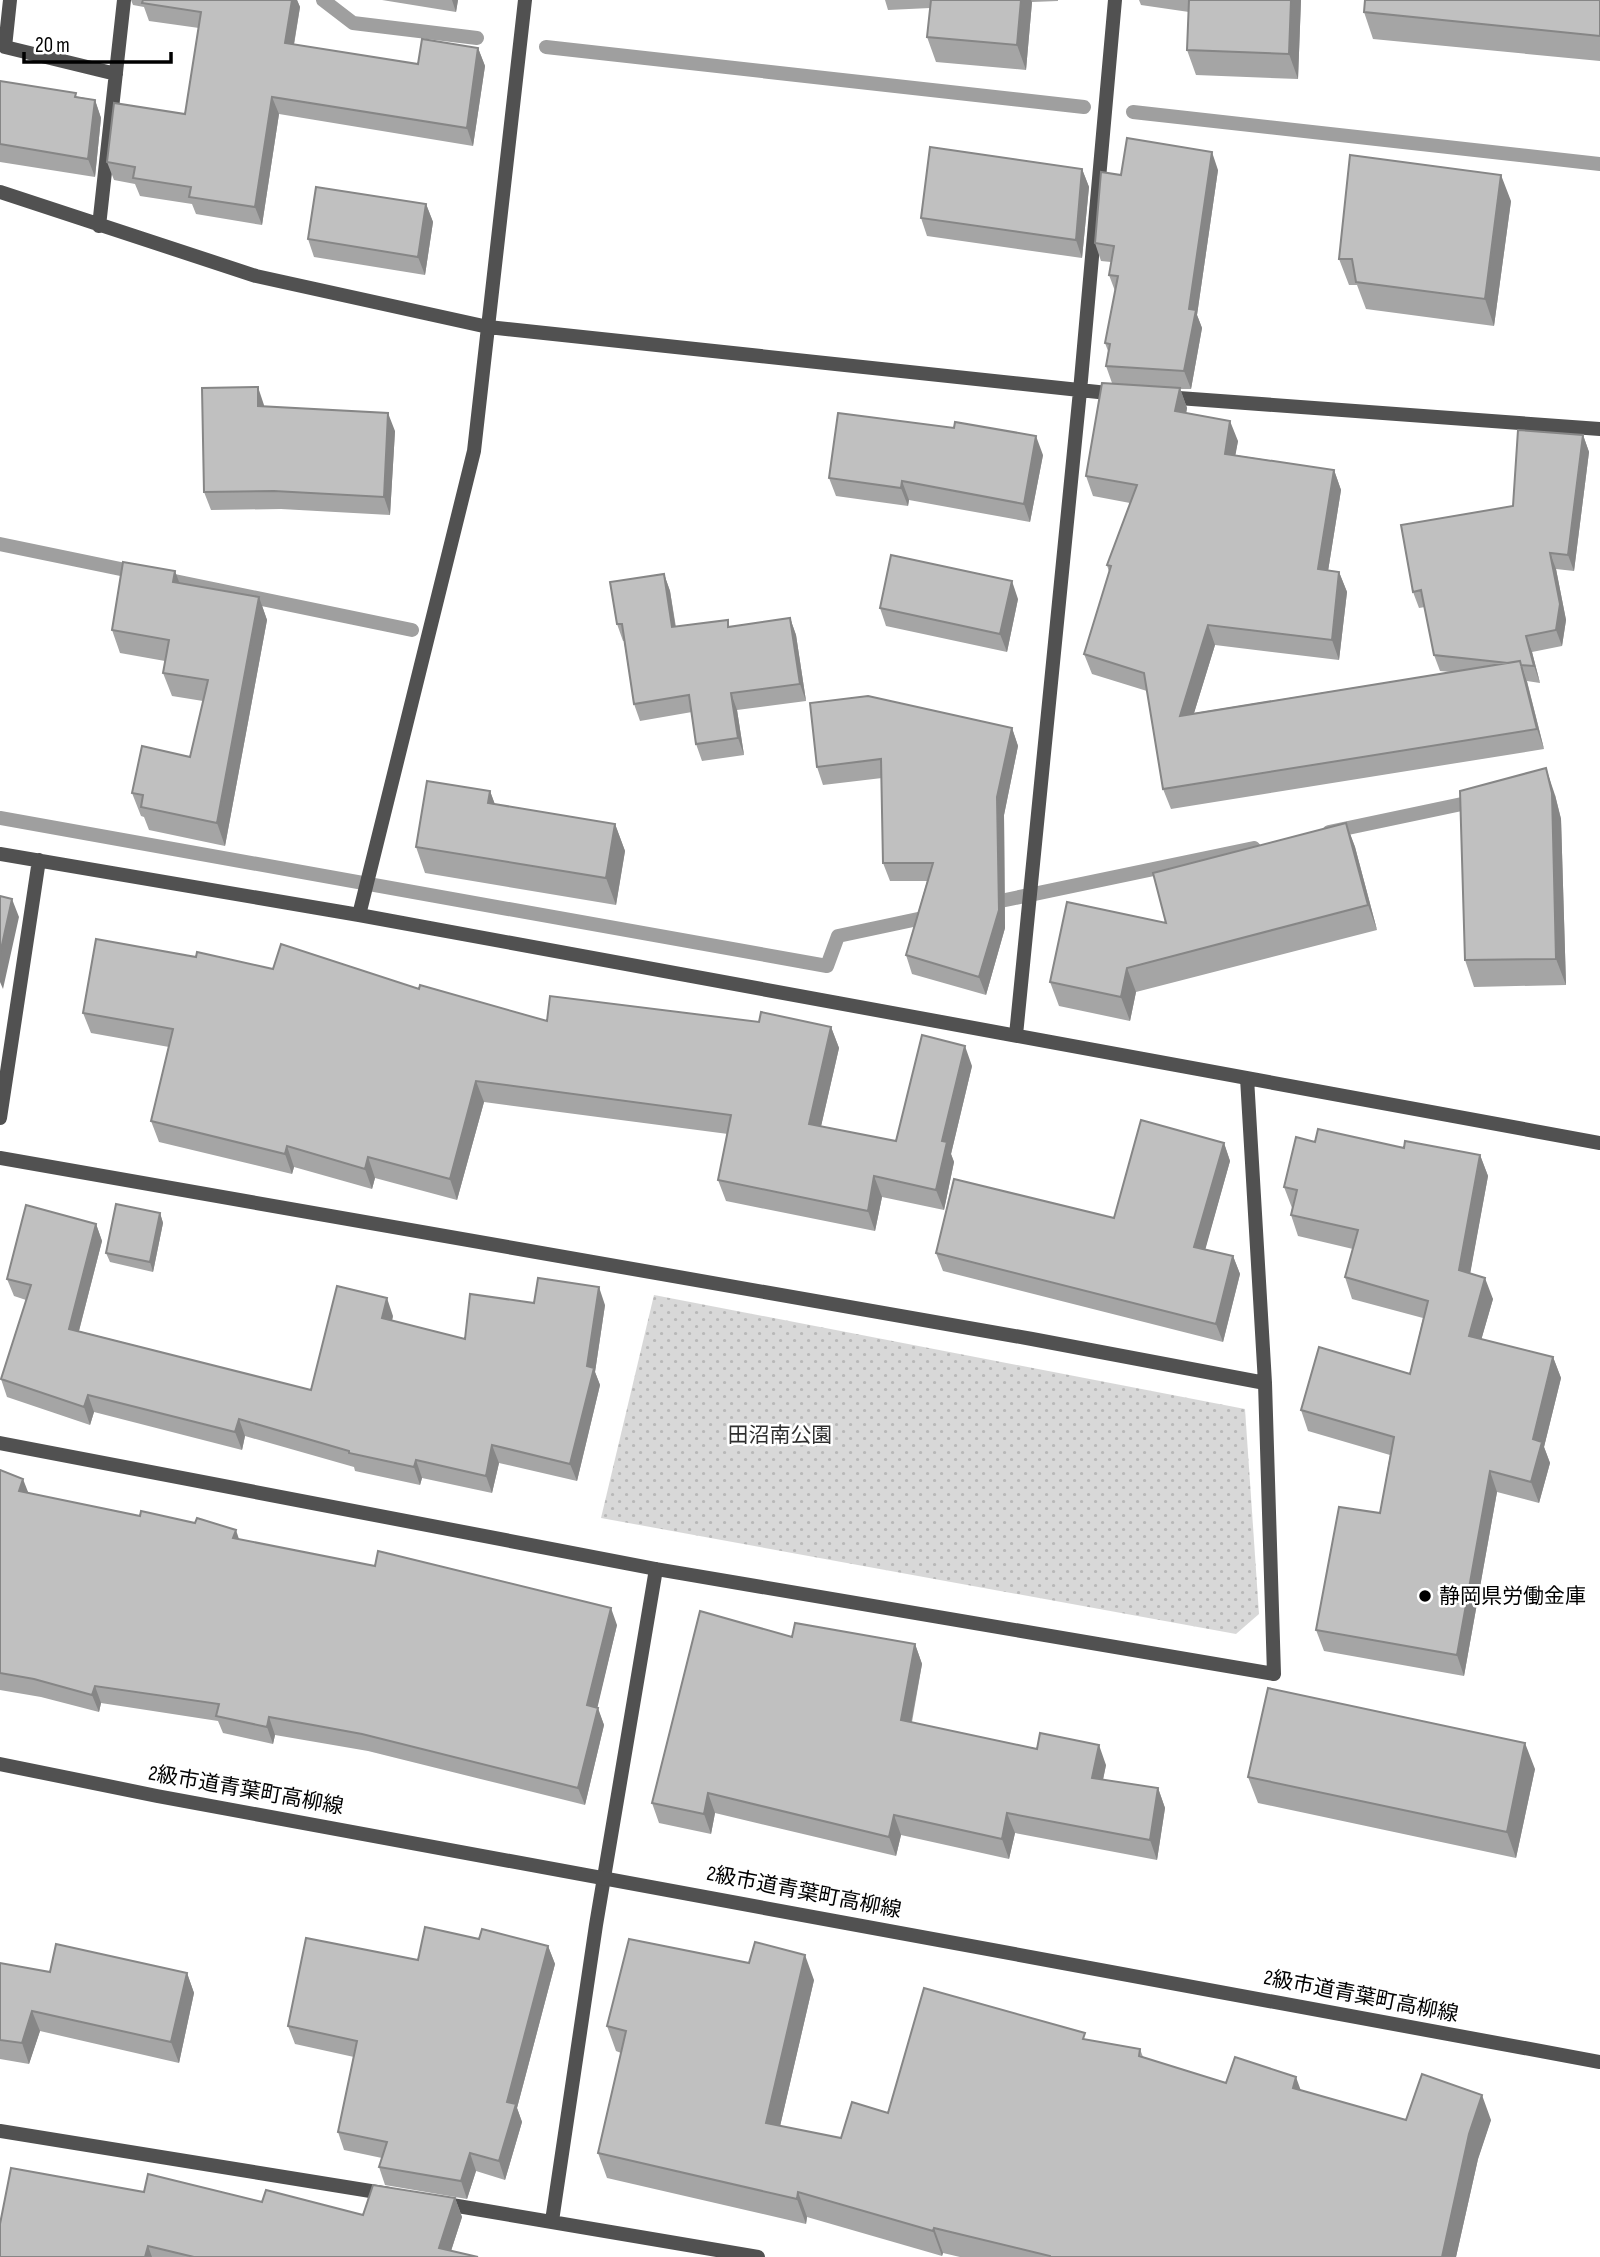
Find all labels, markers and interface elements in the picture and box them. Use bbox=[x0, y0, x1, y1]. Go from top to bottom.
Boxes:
scale bar bbox=[24, 21, 172, 65]
text: 20 m bbox=[35, 33, 70, 58]
park label: 田沼南公園 bbox=[728, 1423, 833, 1448]
place label: 静岡県労働金庫 bbox=[1439, 1584, 1586, 1609]
marker: 静岡県労働金庫 bbox=[1417, 1588, 1433, 1604]
street label: 2級市道青葉町高柳線 bbox=[147, 1761, 345, 1819]
street label: 2級市道青葉町高柳線 bbox=[705, 1861, 903, 1923]
street label: 2級市道青葉町高柳線 bbox=[1262, 1965, 1460, 2027]

